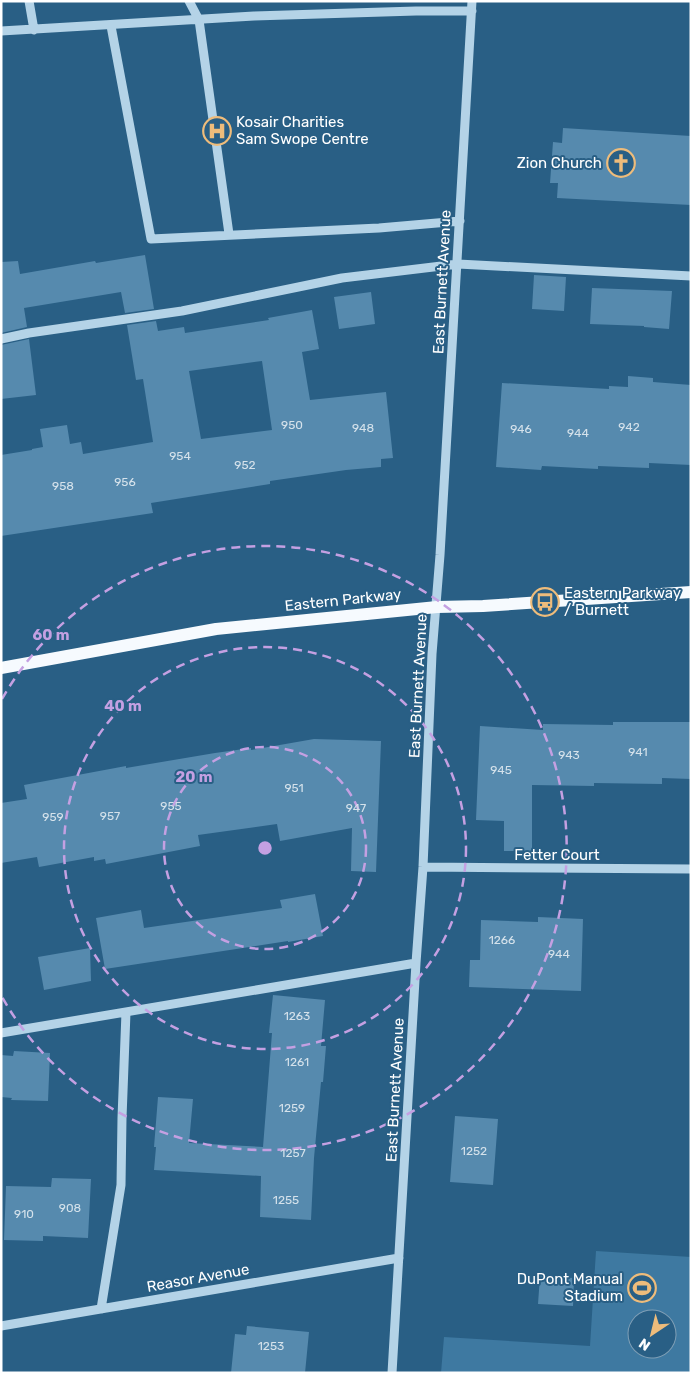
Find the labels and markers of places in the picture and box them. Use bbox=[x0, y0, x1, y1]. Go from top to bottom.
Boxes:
place label: Kosair Charities Sam Swope Centre bbox=[236, 113, 369, 148]
hospital icon: Kosair Charities Sam Swope Centre bbox=[202, 116, 232, 146]
church icon: Zion Church bbox=[606, 148, 636, 178]
place label: Zion Church bbox=[517, 154, 602, 172]
place label: Eastern Parkway / Burnett bbox=[564, 584, 681, 619]
bus stop icon: Eastern Parkway / Burnett bbox=[530, 587, 560, 617]
centre of rings bbox=[256, 839, 274, 857]
place label: DuPont Manual Stadium bbox=[517, 1270, 623, 1305]
sports icon: DuPont Manual Stadium bbox=[627, 1273, 657, 1303]

